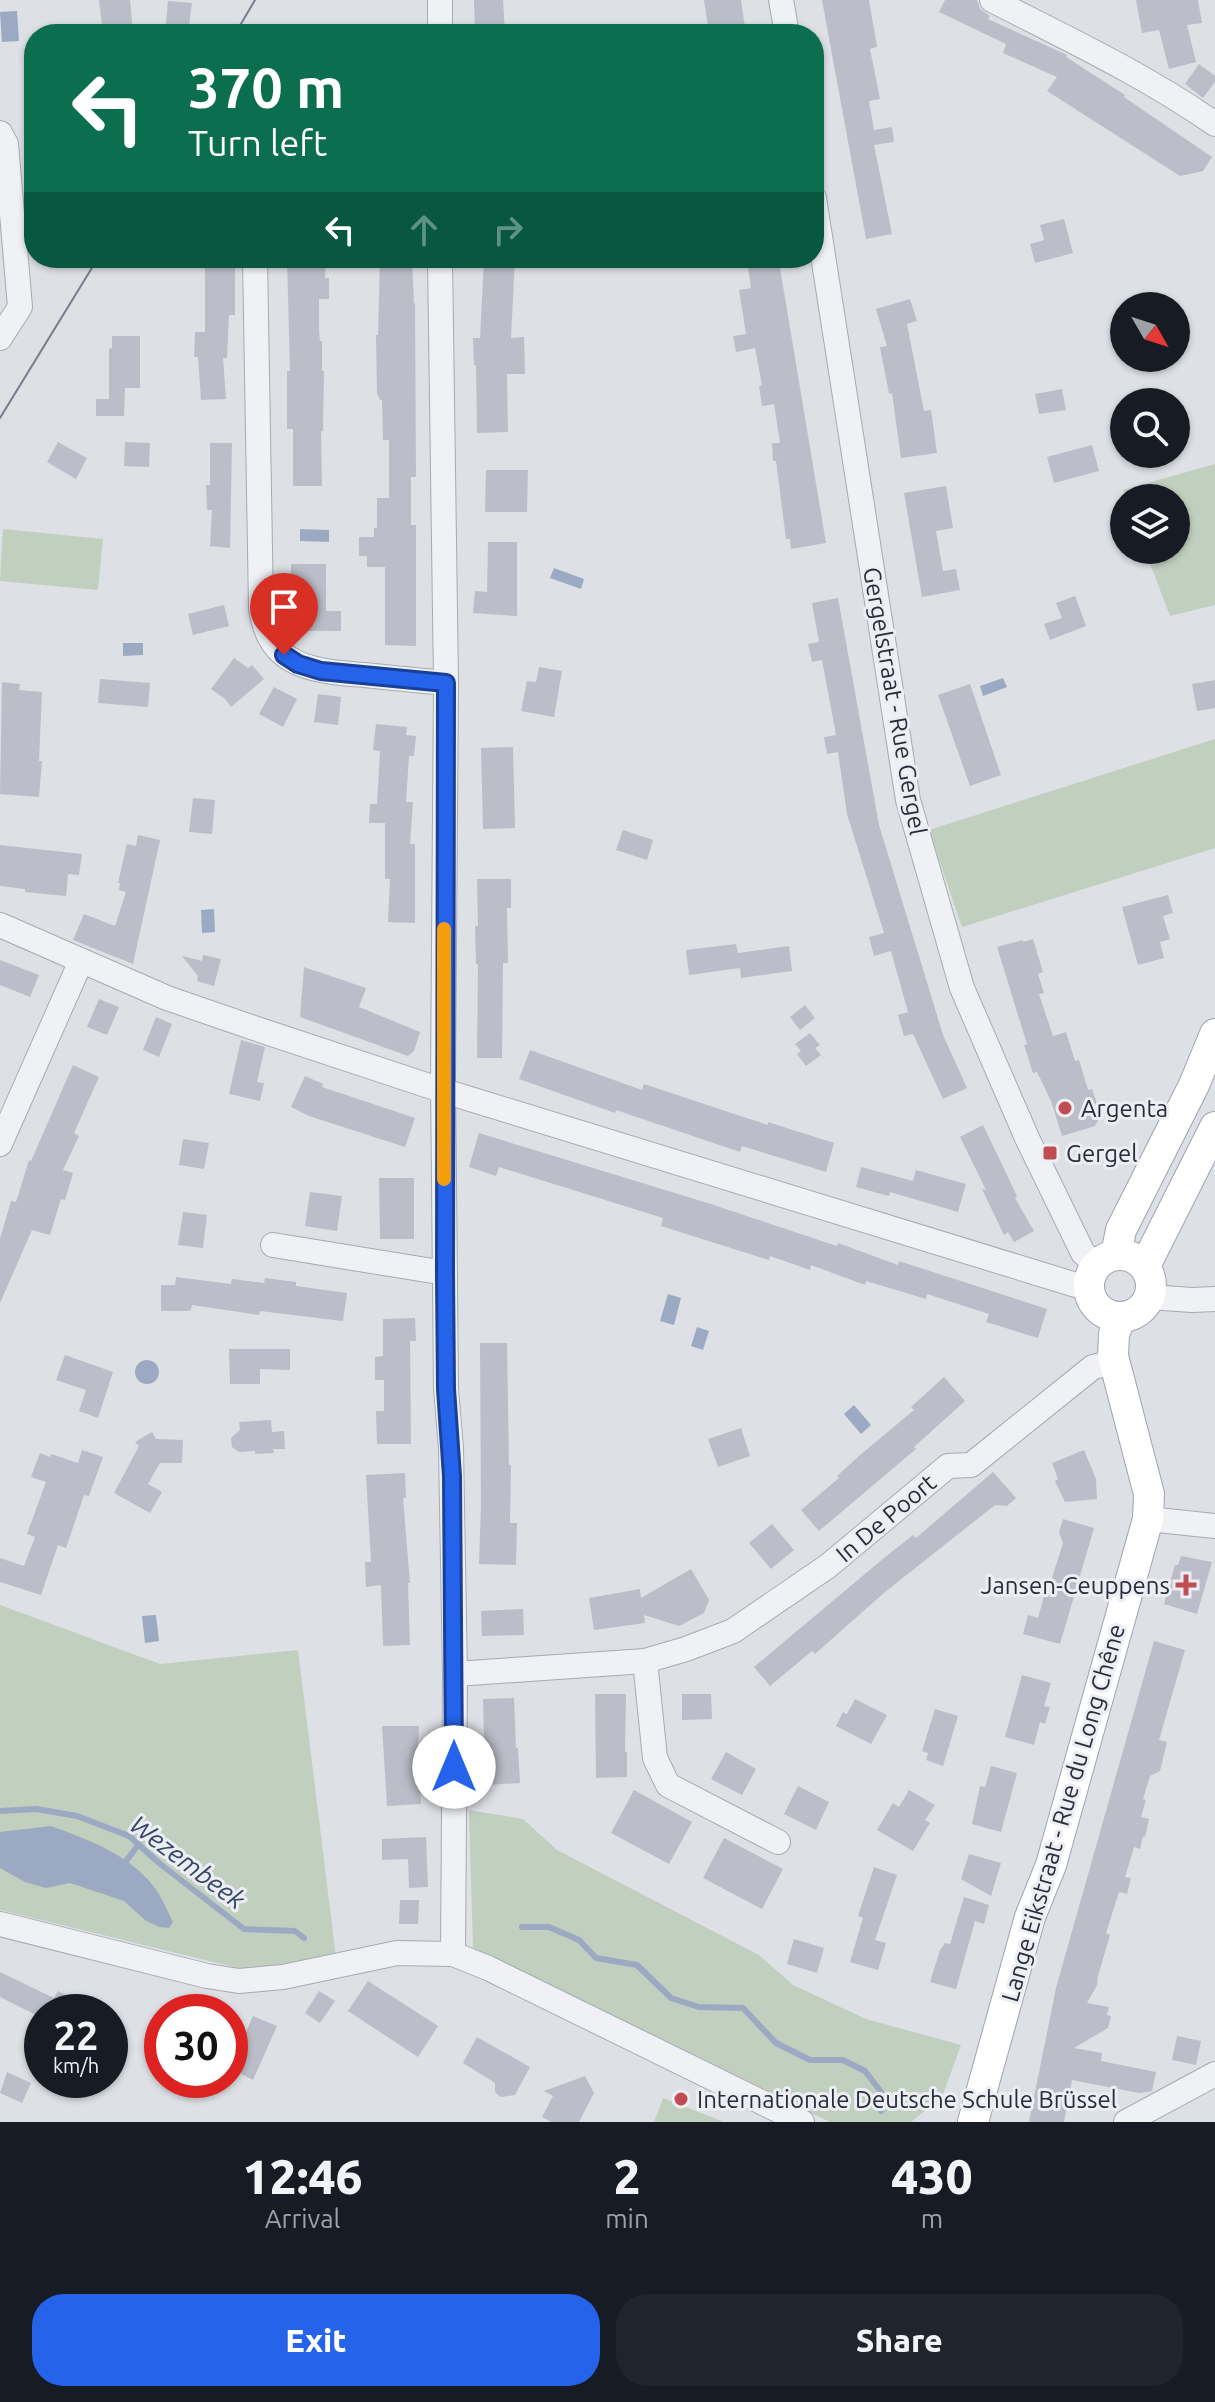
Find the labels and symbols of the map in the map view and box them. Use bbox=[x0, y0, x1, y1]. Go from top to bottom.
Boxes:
north arrow bbox=[1110, 292, 1190, 372]
street label: Gergelstraat - Rue Gergel bbox=[858, 565, 932, 837]
pin bbox=[250, 573, 318, 655]
place label: Argenta bbox=[1081, 1095, 1168, 1122]
marker: Argenta bbox=[1056, 1099, 1074, 1117]
place label: Gergel bbox=[1066, 1140, 1138, 1167]
marker: Gergel bbox=[1041, 1144, 1059, 1162]
street label: In De Poort bbox=[831, 1468, 942, 1567]
place label: Jansen-Ceuppens bbox=[981, 1572, 1170, 1599]
marker: Jansen-Ceuppens bbox=[1177, 1576, 1195, 1594]
street label: Lange Eikstraat - Rue du Long Chêne bbox=[996, 1621, 1130, 2005]
position arrow bbox=[412, 1725, 496, 1809]
water label: Wezembeek bbox=[125, 1809, 252, 1915]
speed limit sign: 30 bbox=[144, 1994, 248, 2098]
place label: Internationale Deutsche Schule Brüssel bbox=[697, 2086, 1117, 2113]
marker: Internationale Deutsche Schule Brüssel bbox=[672, 2090, 690, 2108]

